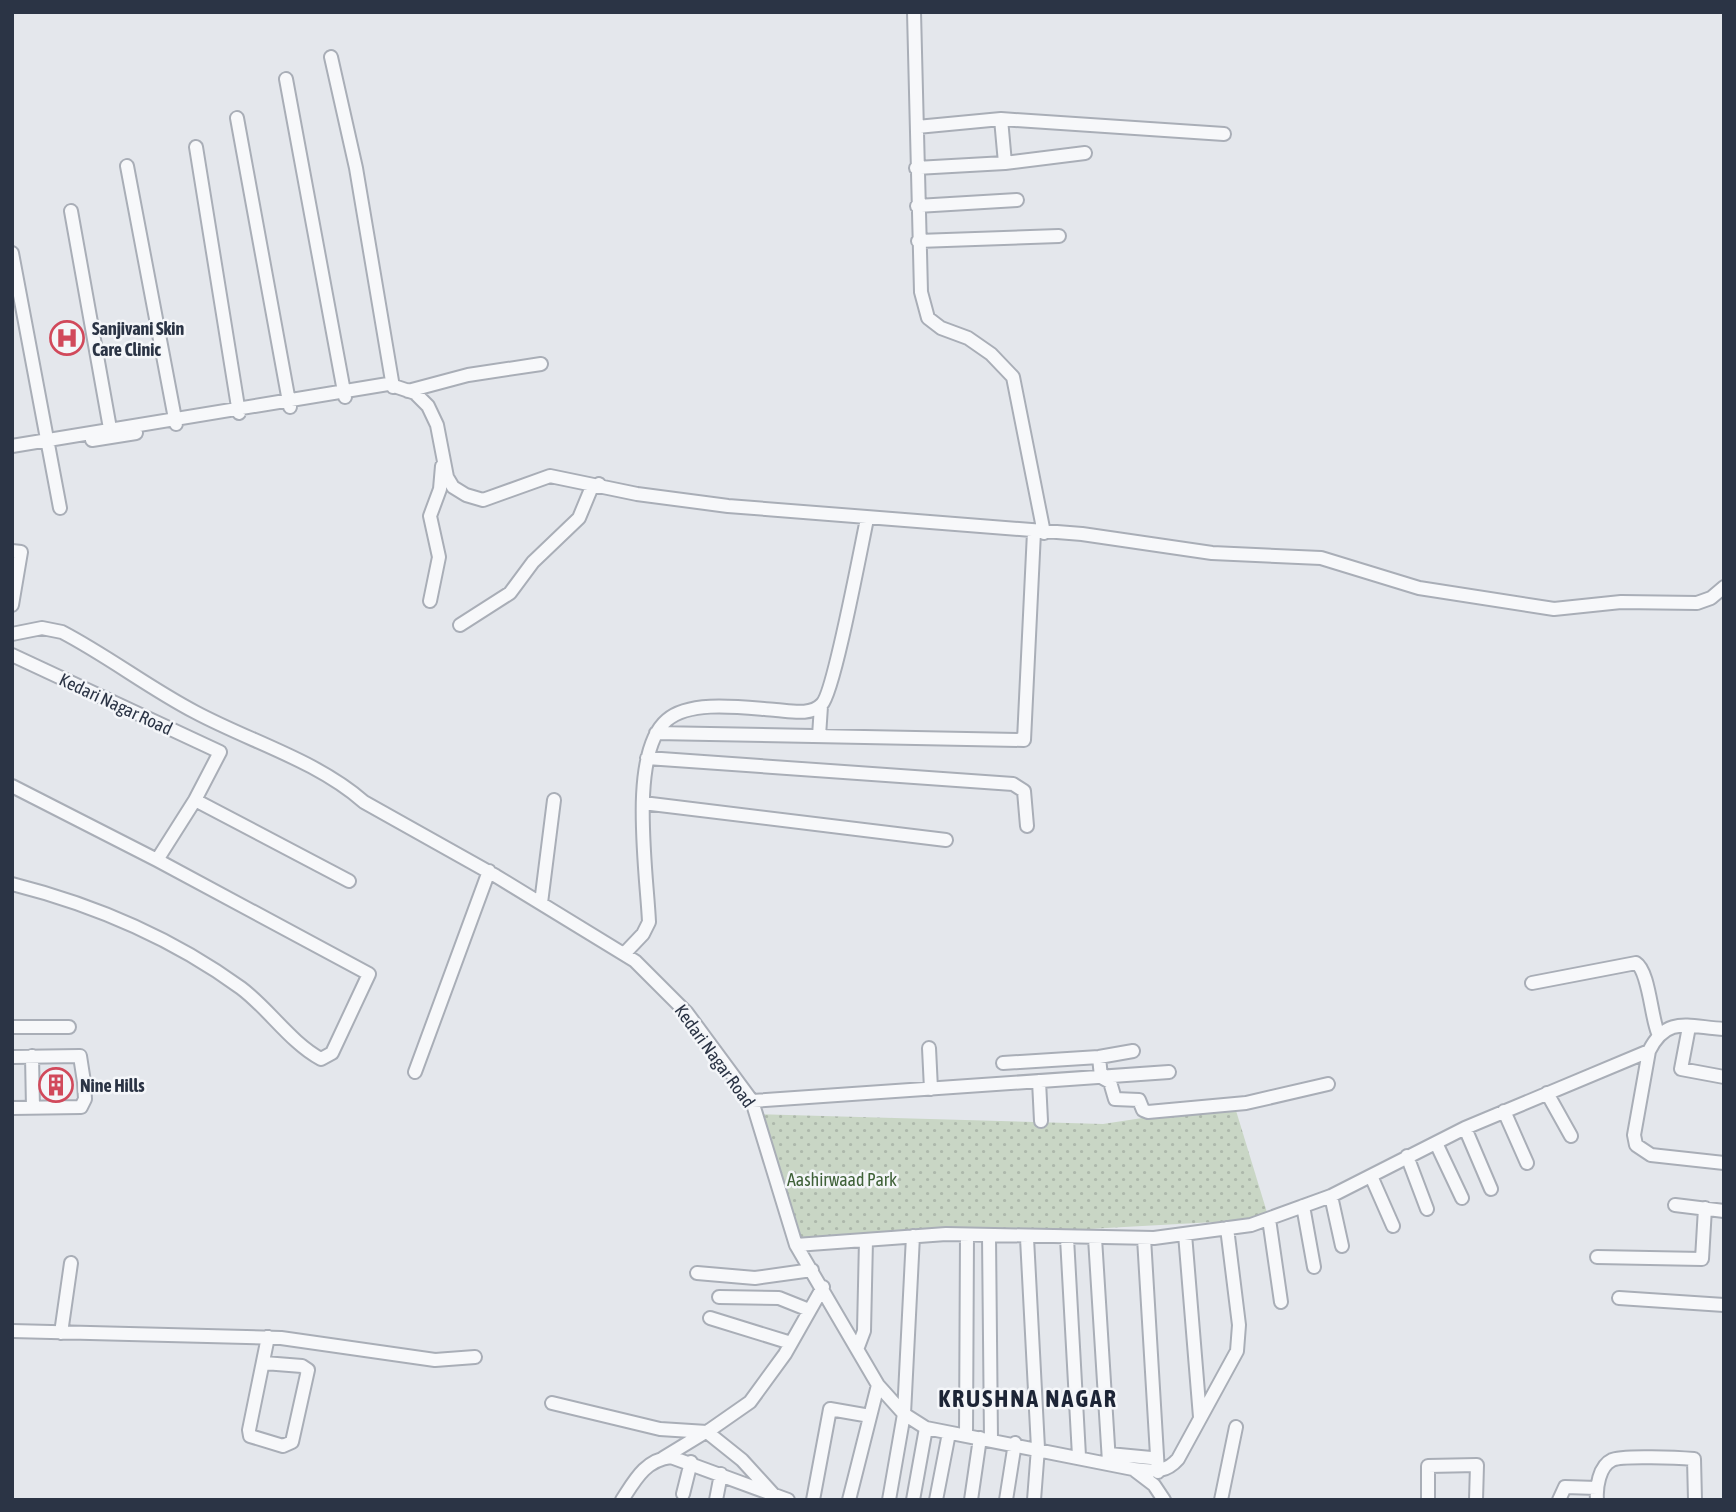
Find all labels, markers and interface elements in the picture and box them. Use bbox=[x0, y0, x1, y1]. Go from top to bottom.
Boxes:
place label: Sanjivani Skin Care Clinic bbox=[92, 318, 184, 360]
hospital icon: Sanjivani Skin Care Clinic bbox=[48, 319, 86, 357]
street label: Kedari Nagar Road bbox=[56, 669, 176, 739]
street label: Kedari Nagar Road bbox=[671, 1000, 759, 1112]
building icon: Nine Hills bbox=[37, 1066, 75, 1104]
place label: Nine Hills bbox=[80, 1075, 145, 1096]
park label: Aashirwaad Park bbox=[787, 1169, 897, 1190]
district label: KRUSHNA NAGAR bbox=[938, 1385, 1118, 1412]

